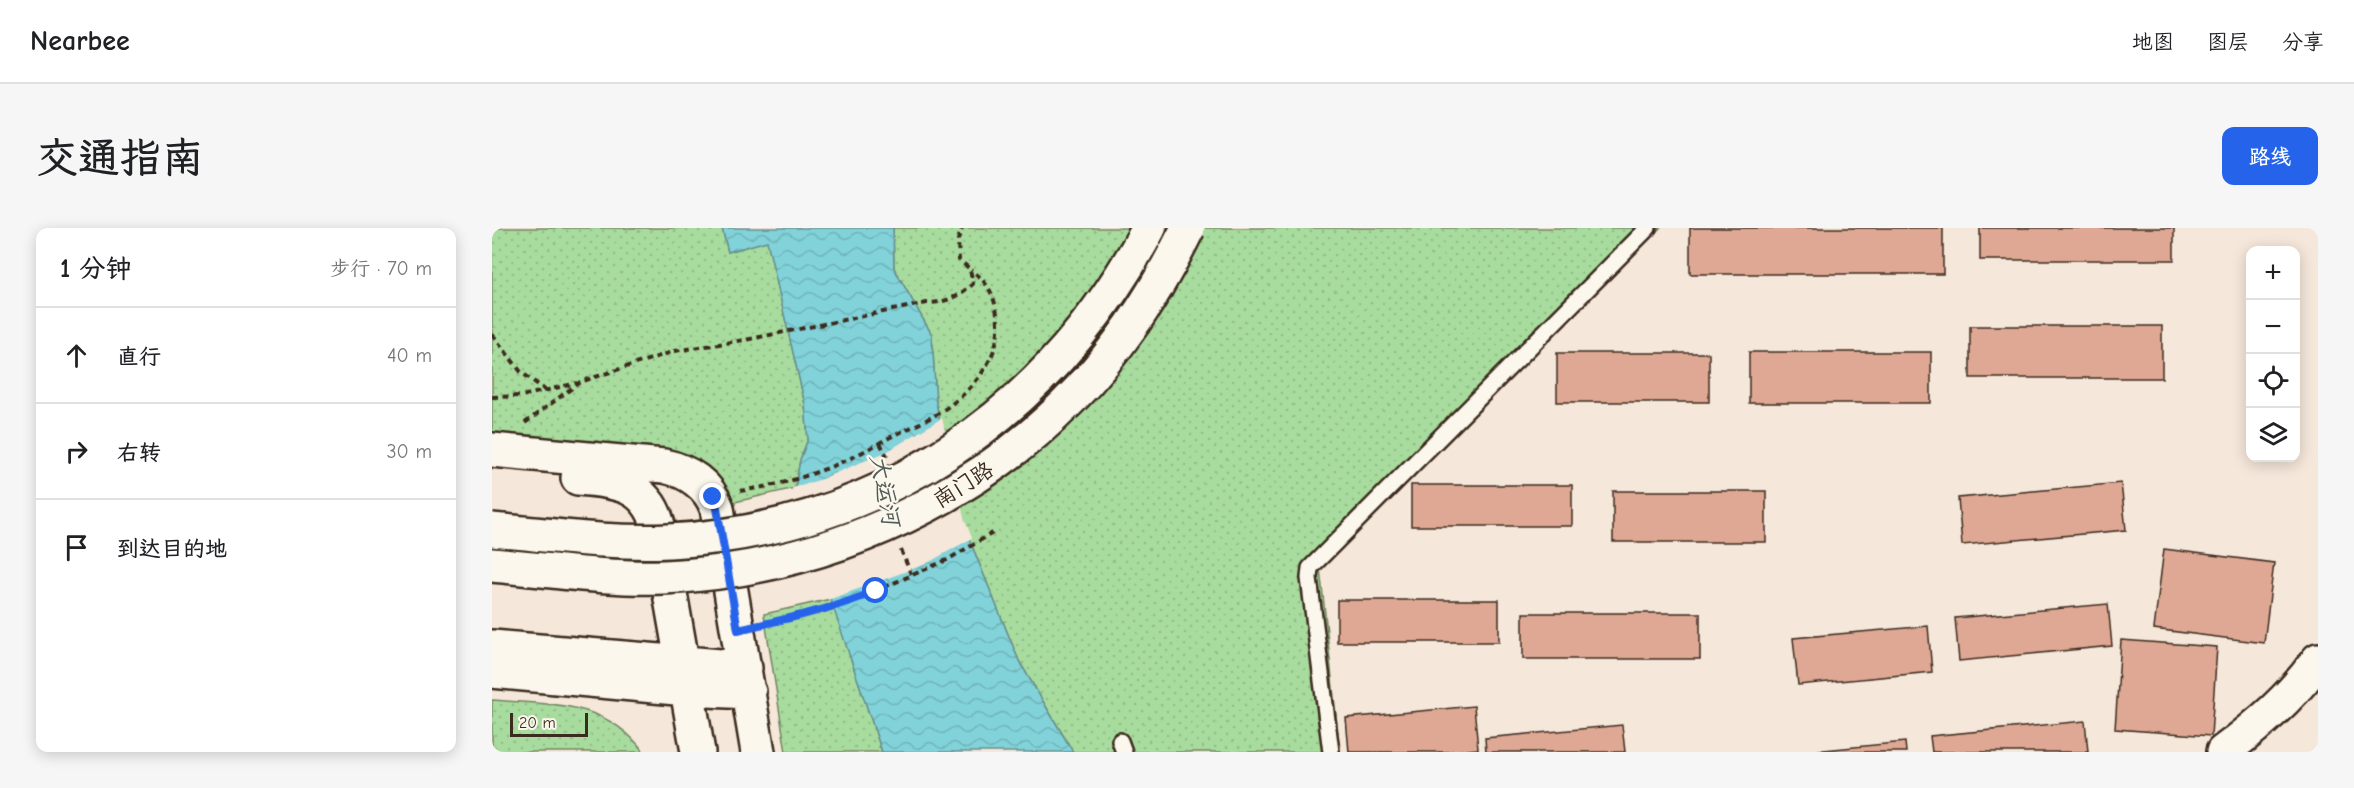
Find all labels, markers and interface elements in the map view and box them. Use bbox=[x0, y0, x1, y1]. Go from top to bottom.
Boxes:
text: Nearbee bbox=[30, 25, 130, 57]
text: 地图 bbox=[2132, 30, 2174, 54]
text: 图层 bbox=[2207, 30, 2249, 54]
text: 分享 bbox=[2282, 30, 2324, 54]
button: 路线 bbox=[2222, 127, 2318, 185]
text: 交通指南 bbox=[36, 134, 204, 183]
map controls bbox=[2246, 246, 2300, 462]
button: + bbox=[2246, 246, 2300, 300]
text: 1 分钟 bbox=[60, 254, 131, 284]
text: 步行 · 70 m bbox=[330, 257, 432, 280]
button: − bbox=[2246, 300, 2300, 354]
icon: ahead bbox=[60, 339, 93, 372]
text: 直行 bbox=[117, 344, 161, 370]
text: 40 m bbox=[387, 344, 432, 367]
button: locate bbox=[2246, 354, 2300, 408]
button: layers bbox=[2246, 408, 2300, 462]
icon: right bbox=[60, 435, 93, 468]
text: 右转 bbox=[117, 440, 161, 466]
text: 30 m bbox=[386, 440, 432, 463]
water label: 大运河 bbox=[864, 452, 906, 532]
street label: 南门路 bbox=[929, 456, 998, 513]
route end bbox=[699, 483, 725, 509]
icon: arrive bbox=[60, 531, 93, 564]
text: 到达目的地 bbox=[117, 536, 227, 562]
route start bbox=[862, 577, 888, 603]
scale bar bbox=[510, 710, 588, 738]
text: 20 m bbox=[519, 714, 556, 732]

